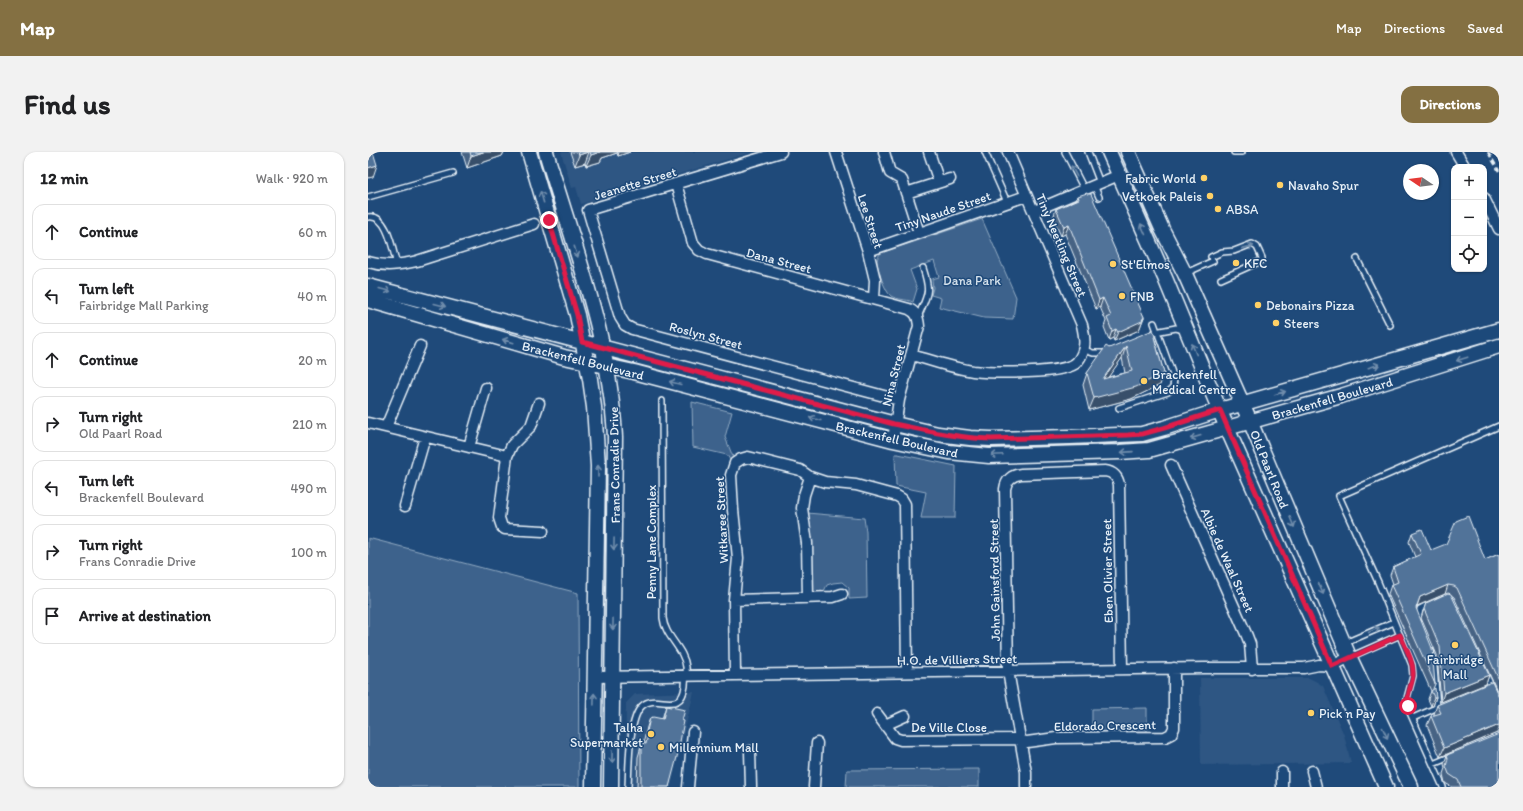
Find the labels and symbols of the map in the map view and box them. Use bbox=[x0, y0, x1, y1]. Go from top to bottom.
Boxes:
street label: Jeanette Street bbox=[592, 164, 678, 203]
north arrow bbox=[1403, 164, 1439, 200]
one-way arrow bbox=[1070, 165, 1078, 177]
place label: Fabric World bbox=[1125, 171, 1196, 186]
marker: Fabric World bbox=[1199, 173, 1209, 183]
place label: Navaho Spur bbox=[1288, 178, 1359, 193]
marker: Navaho Spur bbox=[1275, 180, 1285, 190]
street label: Tiny Naude Street bbox=[893, 188, 993, 235]
place label: Vetkoek Paleis bbox=[1122, 189, 1202, 204]
one-way arrow bbox=[538, 190, 545, 203]
street label: Tiny Neetling Street bbox=[1033, 191, 1090, 299]
marker: Vetkoek Paleis bbox=[1205, 191, 1215, 201]
street label: Lee Street bbox=[855, 192, 886, 250]
place label: ABSA bbox=[1226, 202, 1259, 217]
marker: ABSA bbox=[1213, 204, 1223, 214]
route end bbox=[540, 211, 558, 229]
one-way arrow bbox=[1139, 223, 1146, 235]
one-way arrow bbox=[1241, 242, 1254, 250]
one-way arrow bbox=[573, 245, 580, 258]
street label: Dana Street bbox=[745, 245, 813, 276]
place label: KFC bbox=[1244, 256, 1267, 271]
place label: St'Elmos bbox=[1121, 257, 1170, 272]
marker: KFC bbox=[1231, 258, 1241, 268]
marker: St'Elmos bbox=[1108, 259, 1118, 269]
park label: Dana Park bbox=[943, 273, 1001, 288]
one-way arrow bbox=[378, 287, 391, 295]
place label: FNB bbox=[1130, 289, 1154, 304]
marker: FNB bbox=[1117, 291, 1127, 301]
place label: Debonairs Pizza bbox=[1266, 298, 1355, 313]
marker: Debonairs Pizza bbox=[1253, 300, 1263, 310]
one-way arrow bbox=[433, 301, 446, 309]
place label: Steers bbox=[1284, 316, 1319, 331]
marker: Steers bbox=[1271, 318, 1281, 328]
street label: Roslyn Street bbox=[668, 319, 744, 352]
one-way arrow bbox=[502, 337, 515, 344]
street label: Brackenfell Boulevard bbox=[520, 338, 645, 383]
street label: Nina Street bbox=[879, 342, 908, 408]
one-way arrow bbox=[1190, 343, 1197, 355]
one-way arrow bbox=[1456, 355, 1468, 363]
one-way arrow bbox=[1367, 362, 1380, 369]
place label: Brackenfell Medical Centre bbox=[1152, 367, 1236, 397]
street label: Brackenfell Boulevard bbox=[1270, 374, 1394, 423]
marker: Brackenfell Medical Centre bbox=[1139, 376, 1149, 386]
one-way arrow bbox=[668, 379, 681, 386]
one-way arrow bbox=[1274, 389, 1287, 397]
street label: Frans Conradie Drive bbox=[606, 406, 623, 524]
one-way arrow bbox=[809, 415, 822, 423]
street label: Brackenfell Boulevard bbox=[834, 418, 959, 461]
street label: Old Paarl Road bbox=[1247, 428, 1292, 511]
one-way arrow bbox=[1190, 434, 1203, 441]
one-way arrow bbox=[1121, 448, 1134, 455]
one-way arrow bbox=[991, 452, 1004, 459]
one-way arrow bbox=[594, 465, 602, 478]
street label: Witkaree Street bbox=[712, 476, 731, 564]
street label: Penny Lane Complex bbox=[644, 485, 659, 599]
street label: Albie de Waal Street bbox=[1198, 506, 1257, 615]
one-way arrow bbox=[1289, 515, 1296, 527]
street label: John Gainsford Street bbox=[986, 518, 1003, 642]
street label: Eben Olivier Street bbox=[1099, 519, 1116, 623]
one-way arrow bbox=[610, 537, 618, 550]
one-way arrow bbox=[1317, 582, 1325, 594]
one-way arrow bbox=[609, 617, 617, 630]
one-way arrow bbox=[1368, 626, 1380, 634]
marker: Fairbridge Mall bbox=[1450, 640, 1460, 650]
street label: H.O. de Villiers Street bbox=[897, 651, 1017, 668]
place label: Fairbridge Mall bbox=[1427, 652, 1483, 682]
one-way arrow bbox=[591, 693, 598, 706]
route start bbox=[1399, 697, 1417, 715]
place label: Pick n Pay bbox=[1319, 706, 1375, 721]
marker: Pick n Pay bbox=[1306, 708, 1316, 718]
street label: Eldorado Crescent bbox=[1054, 717, 1156, 734]
place label: Talha Supermarket bbox=[570, 720, 644, 750]
street label: De Ville Close bbox=[911, 720, 987, 735]
one-way arrow bbox=[1382, 726, 1389, 738]
marker: Talha Supermarket bbox=[646, 729, 656, 739]
place label: Millennium Mall bbox=[669, 740, 759, 755]
marker: Millennium Mall bbox=[656, 742, 666, 752]
one-way arrow bbox=[608, 750, 615, 763]

